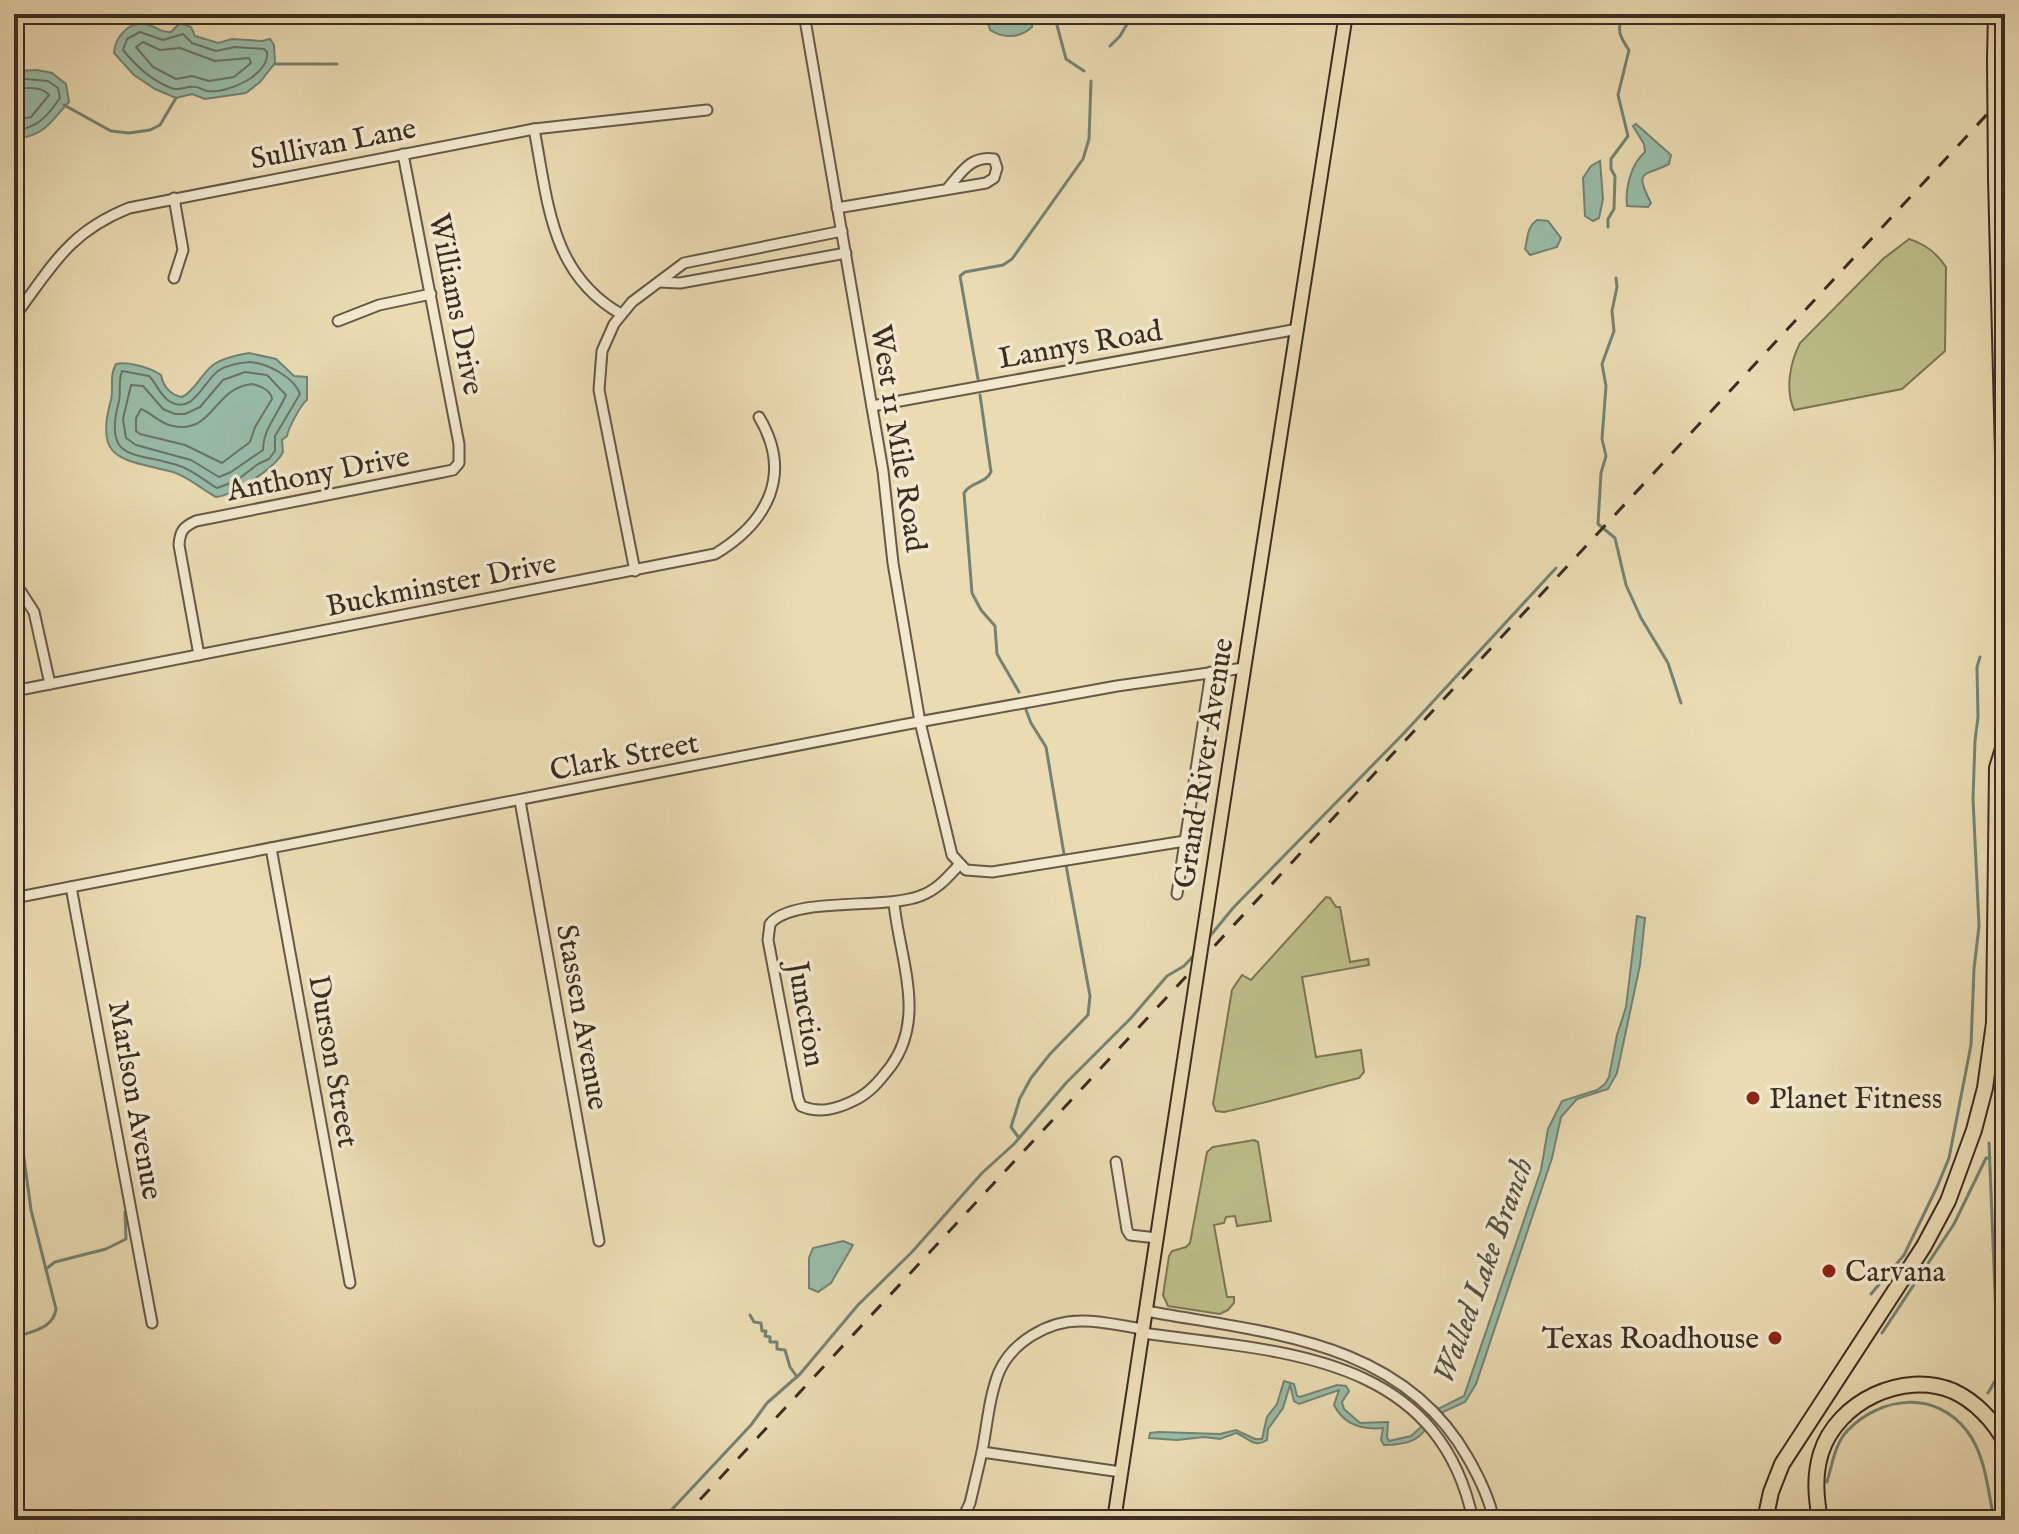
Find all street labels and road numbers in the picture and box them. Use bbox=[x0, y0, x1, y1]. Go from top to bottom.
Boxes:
street label: Sullivan Lane bbox=[247, 110, 419, 180]
street label: Williams Drive bbox=[419, 210, 491, 398]
street label: Lannys Road bbox=[995, 313, 1166, 379]
street label: West 11 Mile Road bbox=[860, 322, 934, 556]
street label: Anthony Drive bbox=[223, 439, 413, 511]
street label: Buckminster Drive bbox=[323, 545, 560, 627]
street label: Grand River Avenue bbox=[1166, 635, 1244, 891]
street label: Clark Street bbox=[547, 725, 702, 791]
street label: Stassen Avenue bbox=[546, 922, 616, 1113]
street label: Junction bbox=[777, 956, 833, 1070]
street label: Durson Street bbox=[298, 972, 366, 1150]
street label: Marlson Avenue bbox=[98, 998, 170, 1203]

